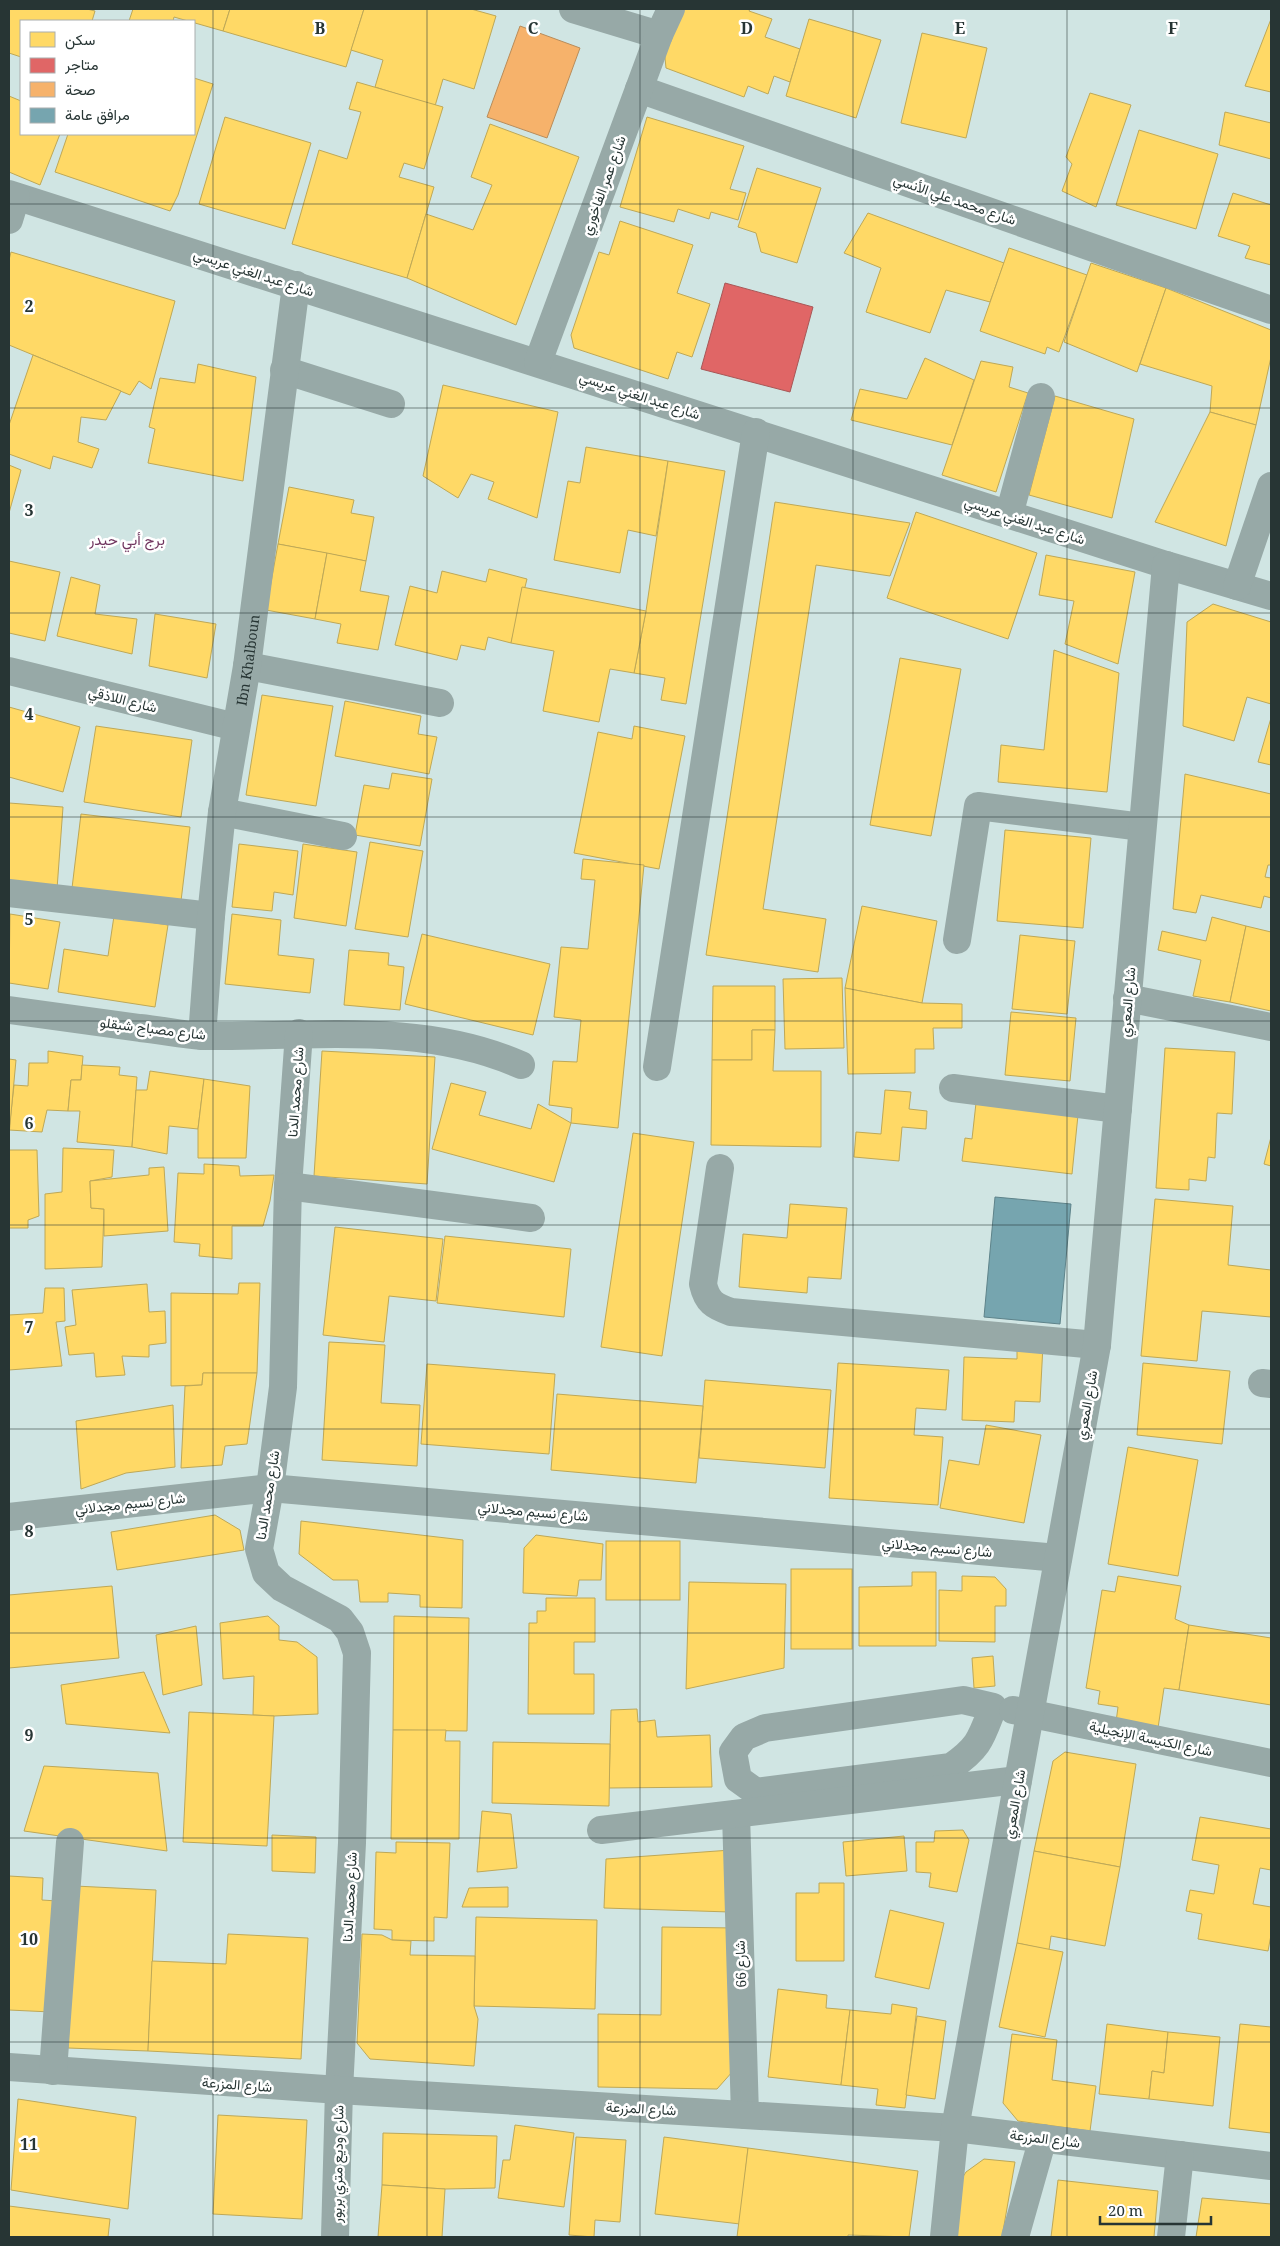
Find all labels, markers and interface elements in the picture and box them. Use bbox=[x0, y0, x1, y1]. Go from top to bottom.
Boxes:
text: B bbox=[315, 17, 326, 39]
text: C bbox=[528, 17, 539, 39]
text: D bbox=[741, 17, 753, 39]
text: E bbox=[955, 17, 965, 39]
text: F bbox=[1168, 17, 1178, 39]
legend bbox=[20, 20, 195, 135]
text: سكن bbox=[65, 29, 95, 50]
text: متاجر bbox=[64, 54, 99, 74]
text: صحة bbox=[65, 79, 96, 99]
text: مرافق عامة bbox=[65, 104, 130, 125]
street label: شارع عمر الفاخوري bbox=[576, 133, 633, 238]
street label: شارع محمد علي الأنسي bbox=[890, 169, 1019, 232]
street label: شارع عبد الغني عريسي bbox=[190, 244, 317, 303]
text: 2 bbox=[24, 295, 34, 317]
street label: شارع عبد الغني عريسي bbox=[576, 367, 703, 426]
street label: شارع عبد الغني عريسي bbox=[961, 492, 1088, 551]
text: 3 bbox=[24, 499, 34, 521]
district label: برج أبي حيدر bbox=[88, 529, 165, 553]
street label: Ibn Khalboun bbox=[231, 613, 263, 707]
street label: شارع اللاذقي bbox=[86, 681, 159, 720]
text: 4 bbox=[24, 703, 34, 725]
text: 5 bbox=[24, 908, 34, 930]
street label: شارع المعري bbox=[1114, 966, 1143, 1038]
street label: شارع مصباح شبقلو bbox=[99, 1012, 207, 1046]
street label: شارع محمد الدنا bbox=[282, 1046, 310, 1138]
text: 6 bbox=[24, 1112, 34, 1134]
text: 7 bbox=[24, 1316, 34, 1338]
street label: شارع المعري bbox=[1071, 1369, 1104, 1442]
street label: شارع محمد الدنا bbox=[251, 1449, 285, 1541]
street label: شارع نسيم مجدلاني bbox=[74, 1488, 186, 1521]
street label: شارع نسيم مجدلاني bbox=[477, 1497, 589, 1528]
text: 8 bbox=[24, 1520, 34, 1542]
street label: شارع نسيم مجدلاني bbox=[881, 1533, 993, 1564]
street label: شارع الكنيسة الإنجيلية bbox=[1087, 1716, 1214, 1762]
text: 9 bbox=[24, 1724, 34, 1746]
street label: شارع المعري bbox=[999, 1768, 1032, 1841]
street label: شارع محمد الدنا bbox=[337, 1851, 363, 1943]
text: 10 bbox=[20, 1928, 38, 1950]
street label: شارع 66 bbox=[730, 1940, 752, 1988]
street label: شارع المزرعة bbox=[201, 2072, 273, 2098]
street label: شارع المزرعة bbox=[605, 2097, 677, 2121]
street label: شارع وديع متري بربور bbox=[326, 2105, 351, 2224]
street label: شارع المزرعة bbox=[1009, 2124, 1081, 2154]
text: 11 bbox=[20, 2133, 38, 2155]
scale bar bbox=[1100, 2194, 1211, 2226]
text: 20 m bbox=[1108, 2200, 1143, 2220]

